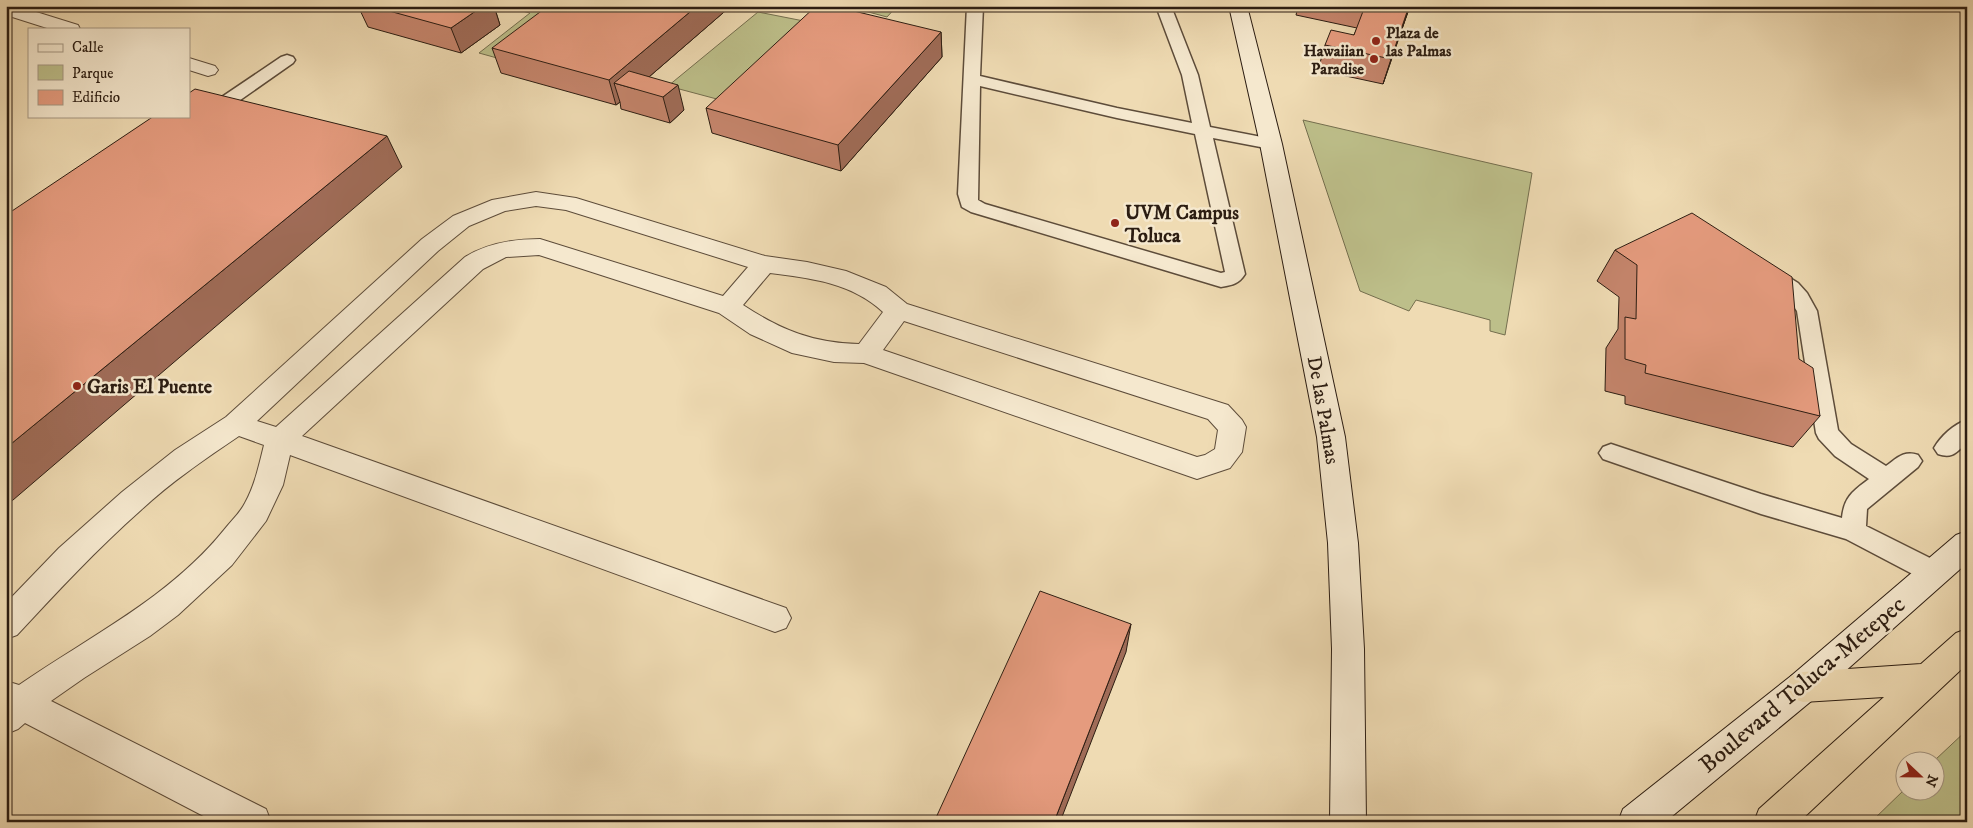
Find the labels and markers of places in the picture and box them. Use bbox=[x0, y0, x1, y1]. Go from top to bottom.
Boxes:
place label: Plaza de las Palmas bbox=[1385, 23, 1452, 61]
marker: Plaza de las Palmas bbox=[1370, 35, 1382, 47]
place label: Hawaiian Paradise bbox=[1303, 41, 1365, 79]
marker: Hawaiian Paradise bbox=[1368, 53, 1380, 65]
place label: UVM Campus Toluca bbox=[1124, 201, 1239, 249]
marker: UVM Campus Toluca bbox=[1109, 217, 1121, 229]
place label: Garis El Puente bbox=[87, 375, 213, 400]
marker: Garis El Puente bbox=[71, 380, 83, 392]

